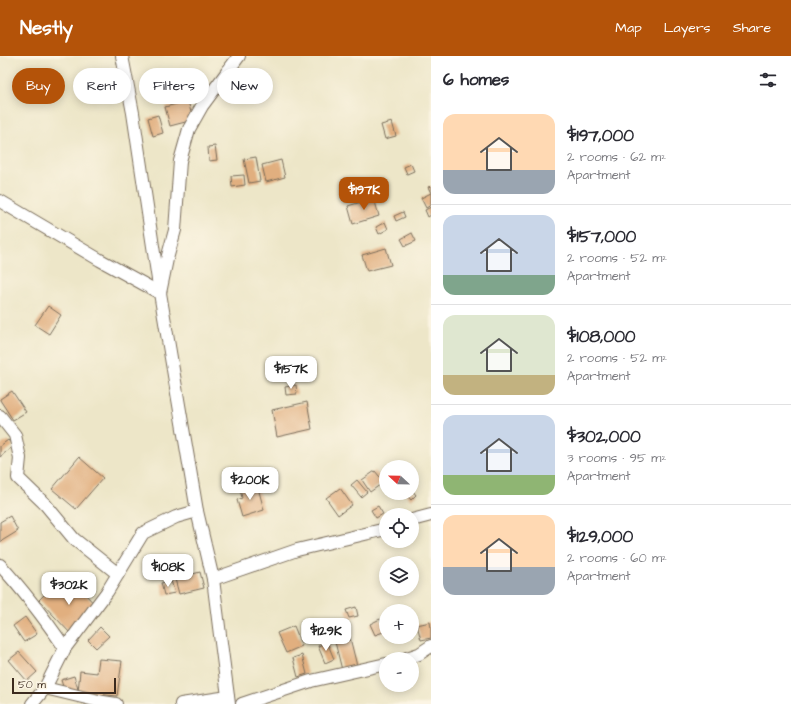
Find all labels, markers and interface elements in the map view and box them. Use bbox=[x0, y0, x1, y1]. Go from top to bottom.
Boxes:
text: Nestly bbox=[20, 15, 73, 42]
text: Map bbox=[615, 18, 642, 38]
text: Layers bbox=[664, 18, 711, 38]
text: Share bbox=[733, 18, 771, 38]
chip: Buy bbox=[12, 68, 65, 104]
chip: Rent bbox=[73, 68, 131, 104]
chip: Filters bbox=[139, 68, 209, 104]
chip: New bbox=[217, 68, 273, 104]
text: 6 homes bbox=[443, 68, 509, 92]
icon: filters bbox=[757, 69, 779, 91]
text: $197,000 bbox=[567, 124, 634, 148]
icon: home bbox=[475, 130, 523, 178]
text: 2 rooms · 62 m² bbox=[567, 148, 666, 166]
text: Apartment bbox=[567, 166, 631, 184]
pin: $197K bbox=[336, 177, 392, 211]
text: $197K bbox=[348, 181, 380, 199]
text: $157,000 bbox=[567, 225, 636, 249]
icon: home bbox=[475, 231, 523, 279]
text: 2 rooms · 52 m² bbox=[567, 249, 667, 267]
text: Apartment bbox=[567, 267, 631, 285]
text: $108,000 bbox=[567, 325, 636, 349]
icon: home bbox=[475, 331, 523, 379]
text: 2 rooms · 52 m² bbox=[567, 349, 667, 367]
pin: $157K bbox=[263, 356, 319, 390]
text: $157K bbox=[274, 360, 308, 378]
text: Apartment bbox=[567, 367, 631, 385]
text: $302,000 bbox=[567, 425, 641, 449]
icon: home bbox=[475, 431, 523, 479]
text: 3 rooms · 95 m² bbox=[567, 449, 666, 467]
north arrow bbox=[379, 460, 419, 500]
map controls bbox=[379, 460, 419, 692]
pin: $200K bbox=[222, 467, 278, 501]
text: Apartment bbox=[567, 467, 631, 485]
text: $200K bbox=[231, 471, 269, 489]
button: locate bbox=[379, 508, 419, 548]
text: $129,000 bbox=[567, 525, 633, 549]
icon: home bbox=[475, 531, 523, 579]
text: 2 rooms · 60 m² bbox=[567, 549, 667, 567]
pin: $108K bbox=[140, 554, 196, 588]
button: layers bbox=[379, 556, 419, 596]
text: $108K bbox=[151, 558, 185, 576]
text: Apartment bbox=[567, 567, 631, 585]
pin: $302K bbox=[41, 572, 97, 606]
text: $302K bbox=[50, 576, 88, 594]
button: + bbox=[379, 604, 419, 644]
pin: $129K bbox=[298, 618, 354, 652]
text: $129K bbox=[310, 622, 342, 640]
button: − bbox=[379, 652, 419, 692]
scale bar bbox=[12, 676, 116, 695]
text: 50 m bbox=[18, 677, 46, 692]

